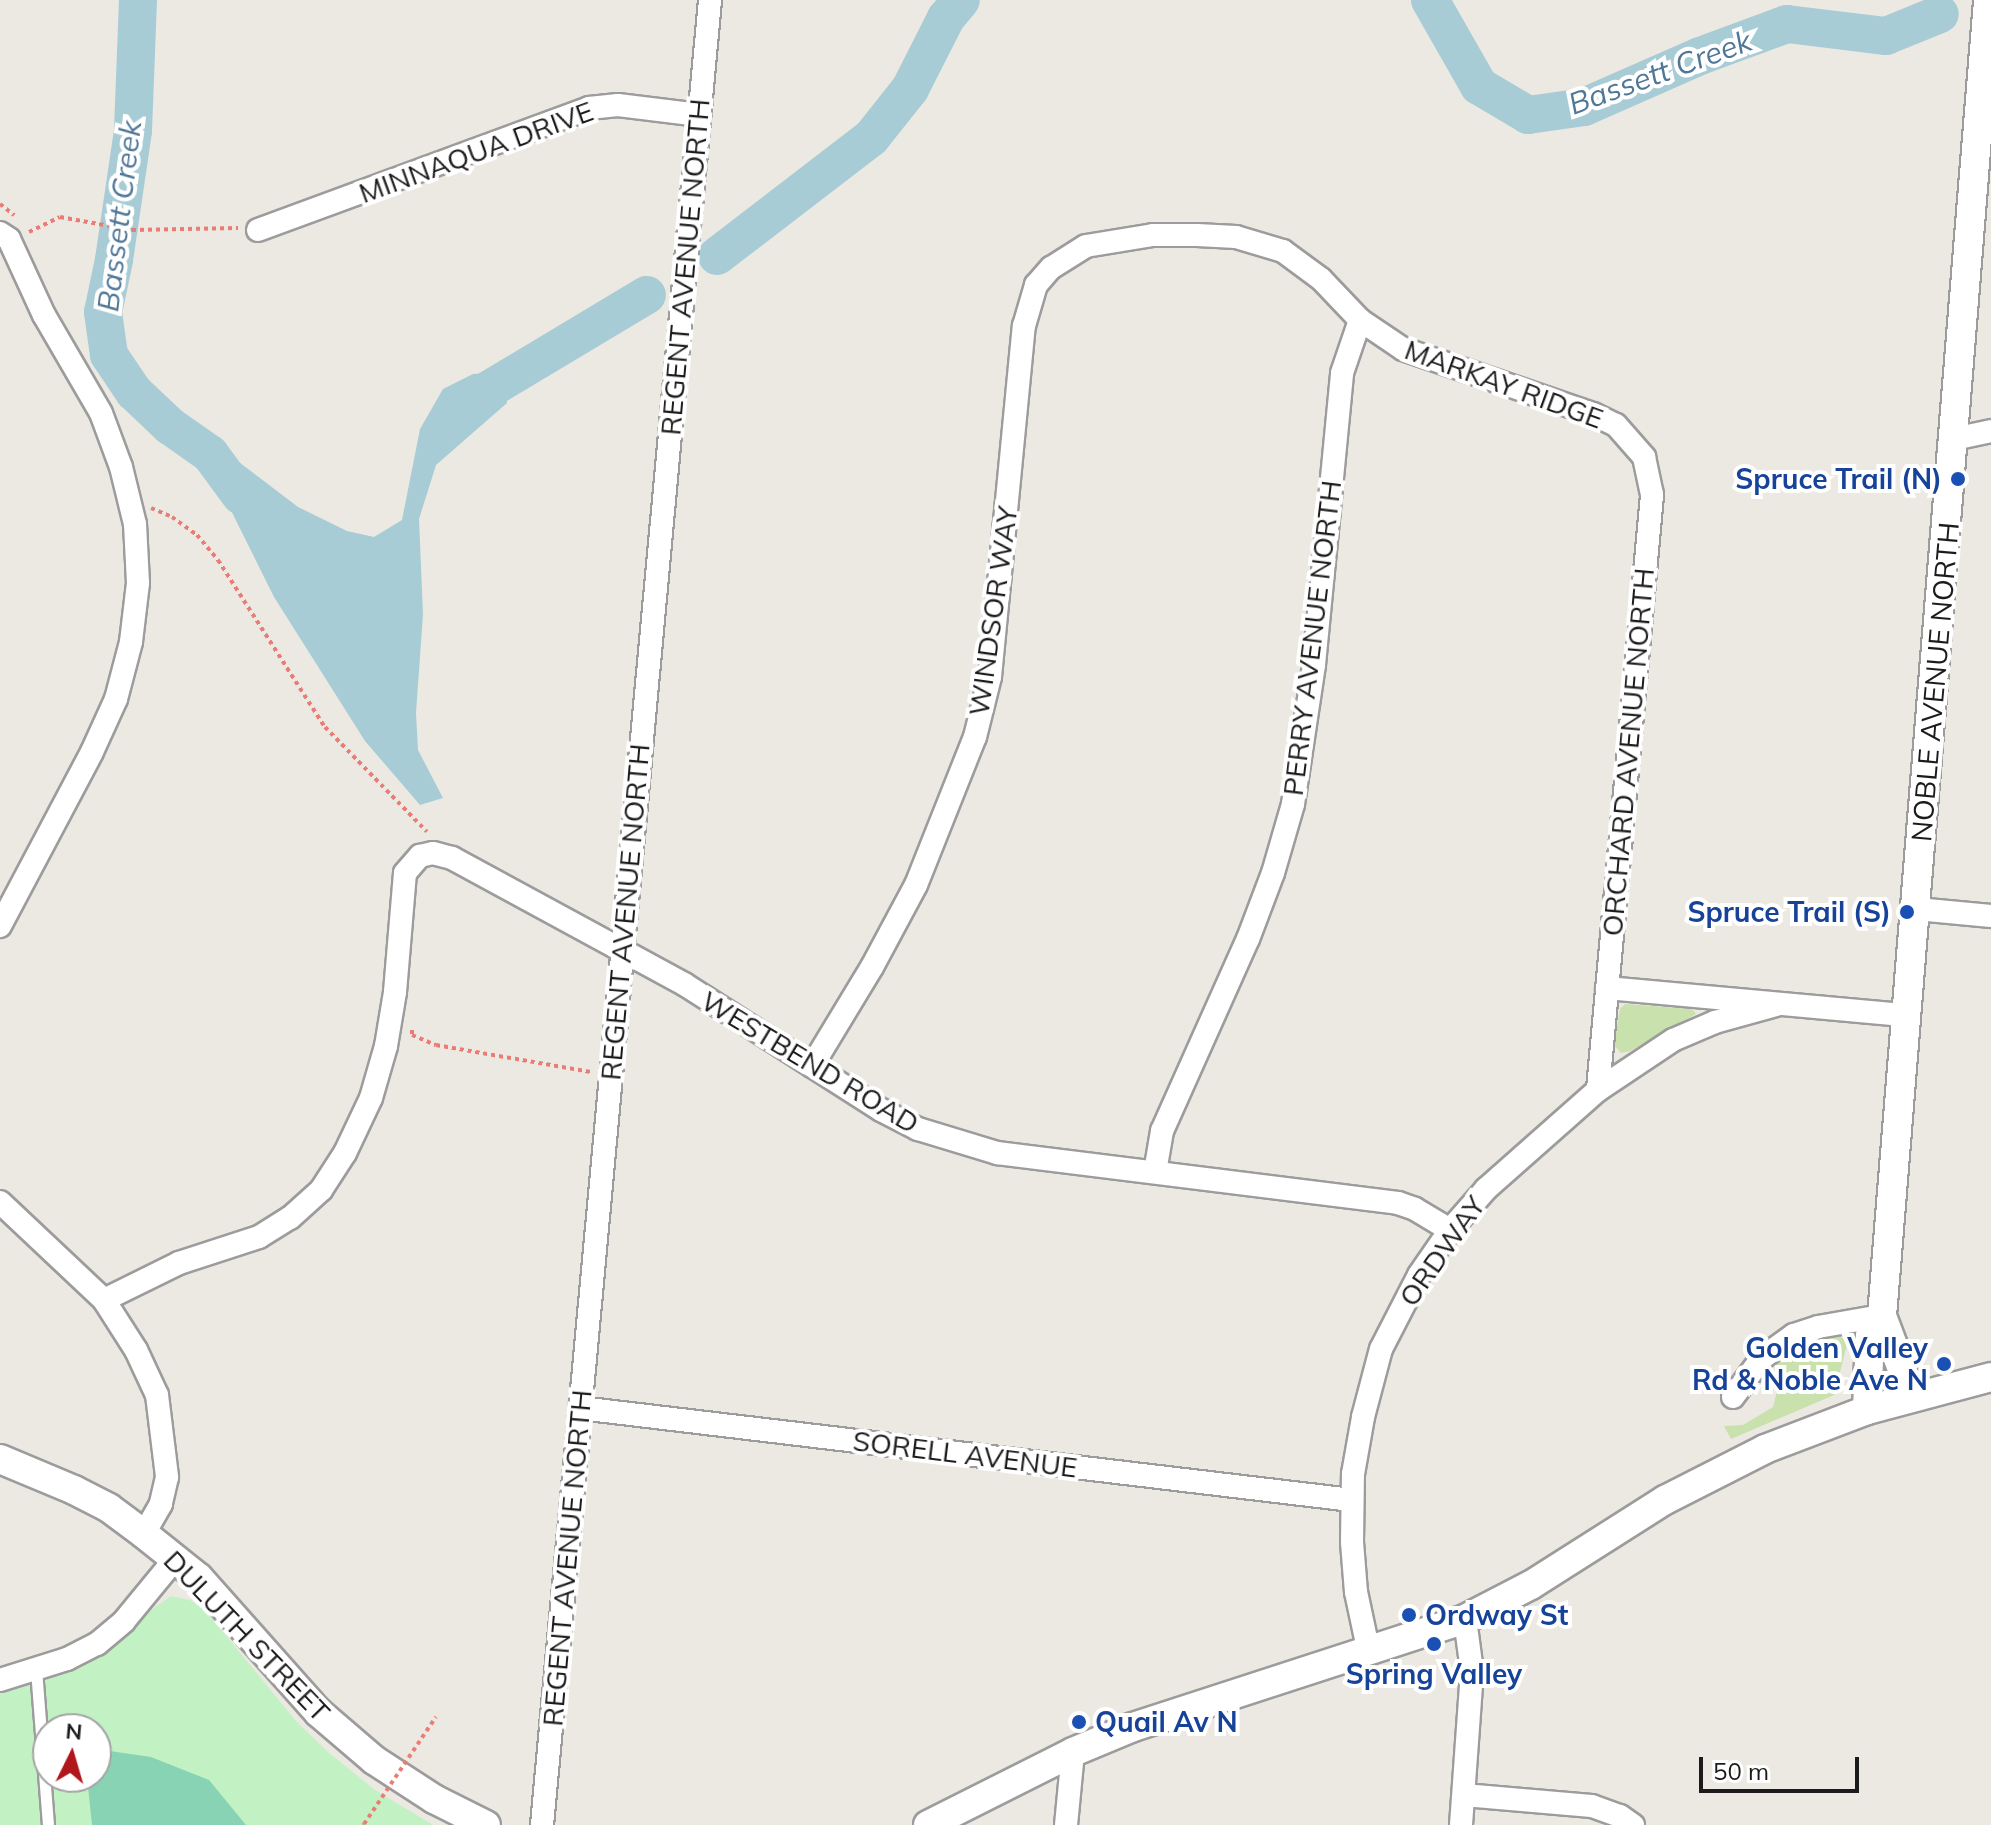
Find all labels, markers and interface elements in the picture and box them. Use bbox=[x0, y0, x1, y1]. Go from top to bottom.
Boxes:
water label: Bassett Creek bbox=[1564, 22, 1756, 122]
street label: MINNAQUA DRIVE bbox=[354, 94, 598, 210]
street label: REGENT AVENUE NORTH bbox=[654, 97, 716, 437]
water label: Bassett Creek bbox=[89, 118, 149, 314]
street label: MARKAY RIDGE bbox=[1400, 333, 1608, 435]
place label: Spruce Trail (N) bbox=[1735, 462, 1942, 496]
marker: Spruce Trail (N) bbox=[1949, 470, 1967, 488]
street label: PERRY AVENUE NORTH bbox=[1276, 478, 1348, 798]
street label: WINDSOR WAY bbox=[962, 504, 1024, 718]
street label: NOBLE AVENUE NORTH bbox=[1904, 521, 1966, 843]
street label: ORCHARD AVENUE NORTH bbox=[1595, 566, 1661, 938]
street label: REGENT AVENUE NORTH bbox=[594, 742, 656, 1082]
place label: Spruce Trail (S) bbox=[1687, 895, 1891, 929]
marker: Spruce Trail (S) bbox=[1898, 903, 1916, 921]
street label: WESTBEND ROAD bbox=[695, 984, 925, 1140]
street label: ORDWAY bbox=[1392, 1189, 1492, 1313]
place label: Golden Valley Rd & Noble Ave N bbox=[1692, 1331, 1928, 1397]
marker: Golden Valley Rd & Noble Ave N bbox=[1935, 1355, 1953, 1373]
street label: REGENT AVENUE NORTH bbox=[536, 1388, 598, 1728]
street label: SORELL AVENUE bbox=[851, 1424, 1079, 1484]
street label: DULUTH STREET bbox=[157, 1543, 337, 1729]
place label: Ordway St bbox=[1425, 1598, 1568, 1632]
marker: Ordway St bbox=[1400, 1606, 1418, 1624]
marker: Spring Valley bbox=[1425, 1635, 1443, 1653]
place label: Spring Valley bbox=[1346, 1657, 1522, 1691]
place label: Quail Av N bbox=[1095, 1705, 1238, 1739]
north arrow bbox=[32, 1713, 112, 1793]
marker: Quail Av N bbox=[1070, 1713, 1088, 1731]
text: N bbox=[64, 1716, 83, 1746]
scale bar bbox=[1703, 1741, 1863, 1791]
text: 50 m bbox=[1713, 1756, 1769, 1786]

